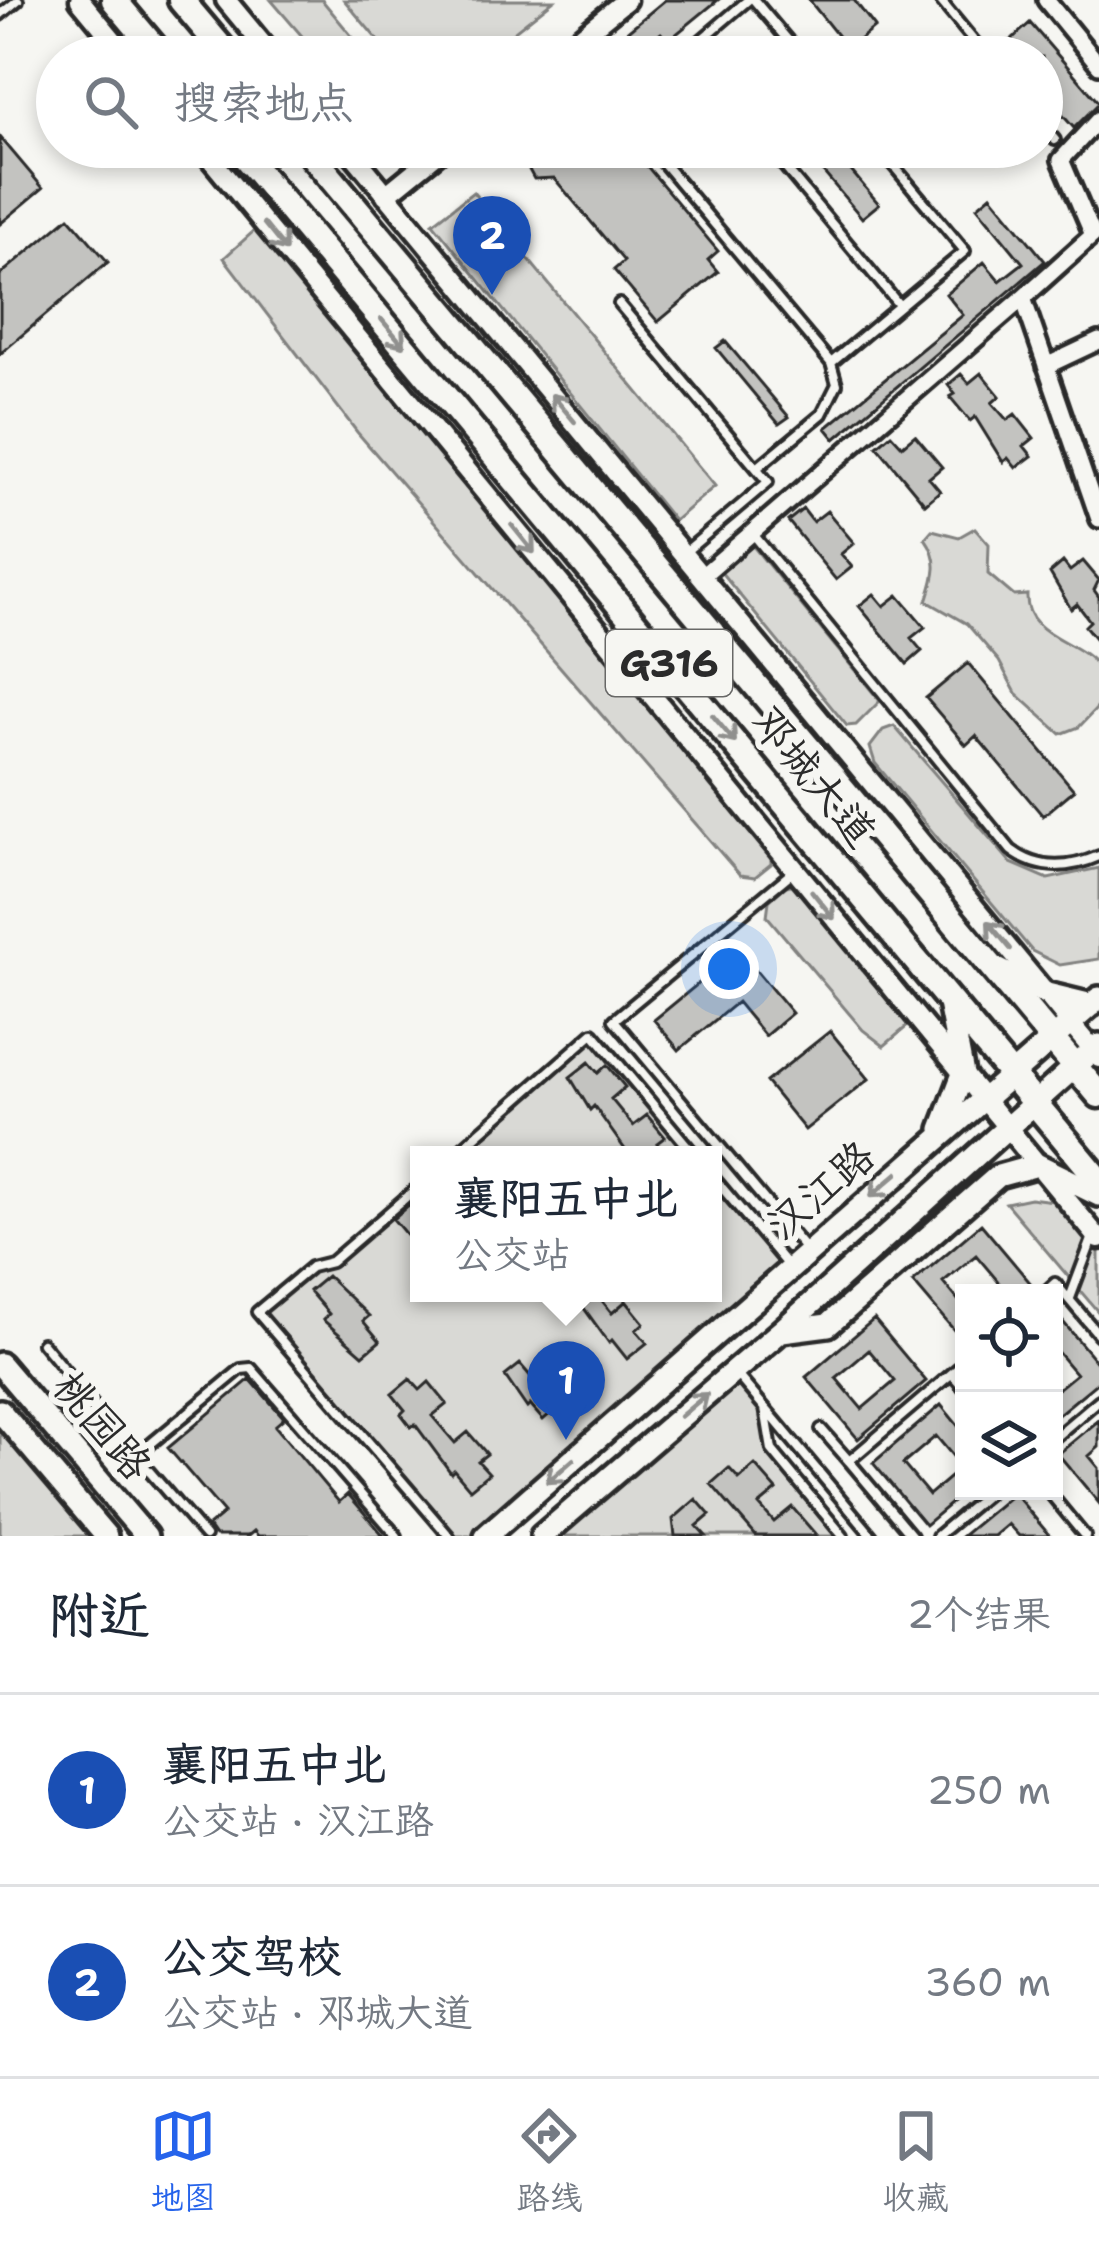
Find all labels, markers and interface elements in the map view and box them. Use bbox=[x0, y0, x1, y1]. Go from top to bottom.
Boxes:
search box bbox=[36, 36, 1063, 168]
icon: search bbox=[78, 69, 144, 135]
text: 搜索地点 bbox=[174, 72, 354, 132]
pin: 2 bbox=[453, 196, 531, 295]
one-way arrow bbox=[261, 221, 288, 253]
one-way arrow bbox=[378, 317, 406, 348]
one-way arrow bbox=[549, 393, 577, 424]
one-way arrow bbox=[509, 522, 535, 554]
road number: G316 bbox=[606, 630, 732, 696]
street label: 邓城大道 bbox=[739, 694, 889, 858]
one-way arrow bbox=[709, 713, 737, 744]
one-way arrow bbox=[809, 889, 837, 920]
one-way arrow bbox=[985, 920, 1013, 951]
your location bbox=[699, 939, 759, 999]
street label: 汉江路 bbox=[754, 1128, 886, 1252]
popup bbox=[410, 1146, 722, 1302]
text: 襄阳五中北 bbox=[453, 1168, 679, 1228]
one-way arrow bbox=[870, 1171, 900, 1198]
text: 公交站 bbox=[453, 1228, 571, 1280]
map controls bbox=[955, 1284, 1063, 1500]
button: locate bbox=[955, 1284, 1063, 1392]
pin: 1 bbox=[527, 1341, 605, 1440]
street label: 桃园路 bbox=[41, 1359, 165, 1491]
one-way arrow bbox=[678, 1392, 709, 1420]
button: layers bbox=[955, 1392, 1063, 1500]
one-way arrow bbox=[546, 1456, 576, 1484]
text: 附近 bbox=[48, 1581, 150, 1649]
text: 2个结果 bbox=[907, 1588, 1051, 1640]
text: 襄阳五中北 bbox=[162, 1734, 387, 1794]
text: 1 bbox=[78, 1764, 96, 1816]
text: 250 m bbox=[927, 1764, 1051, 1816]
text: 公交站 · 汉江路 bbox=[162, 1794, 434, 1846]
text: 公交驾校 bbox=[162, 1926, 342, 1986]
text: 2 bbox=[73, 1956, 101, 2008]
text: 360 m bbox=[924, 1956, 1051, 2008]
text: 公交站 · 邓城大道 bbox=[162, 1986, 473, 2038]
tab: 地图 bbox=[150, 2103, 216, 2220]
tab: 路线 bbox=[516, 2103, 582, 2220]
tab: 收藏 bbox=[883, 2103, 949, 2220]

